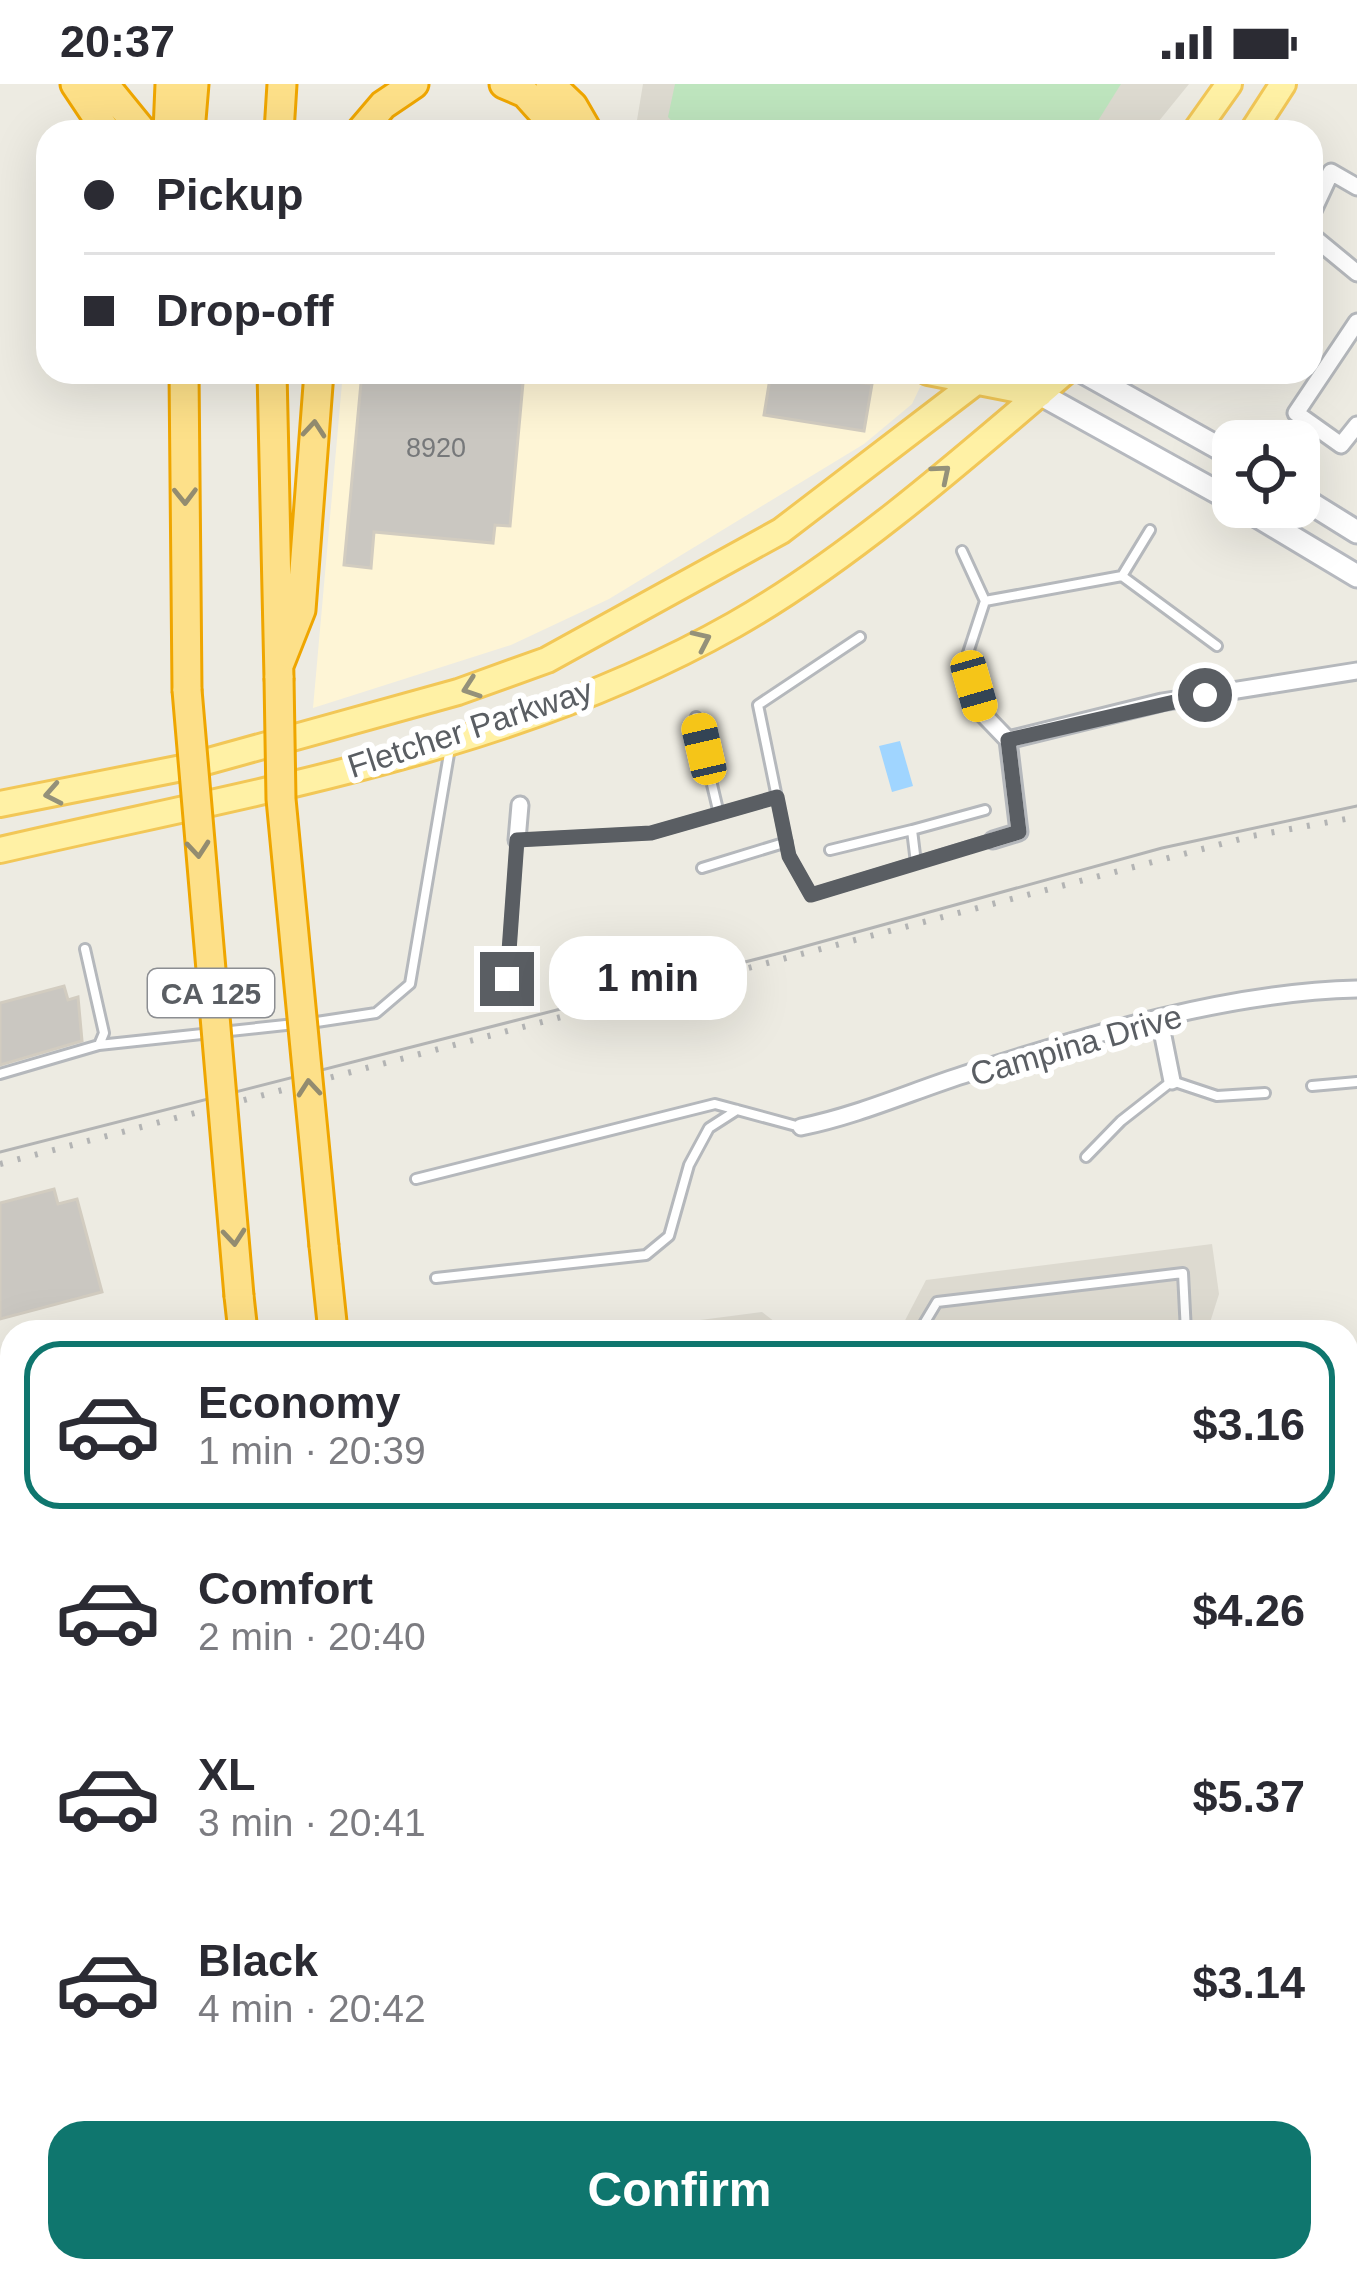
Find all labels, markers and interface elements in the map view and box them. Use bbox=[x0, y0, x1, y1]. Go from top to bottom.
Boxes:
text: 20:37 bbox=[60, 16, 175, 67]
text: Pickup bbox=[156, 169, 304, 220]
text: Drop-off bbox=[156, 285, 333, 336]
one-way arrow bbox=[301, 419, 327, 438]
map controls bbox=[1212, 420, 1320, 528]
button: locate bbox=[1212, 420, 1320, 528]
house number: 8920 bbox=[406, 433, 466, 463]
one-way arrow bbox=[929, 466, 951, 488]
one-way arrow bbox=[172, 487, 198, 506]
one-way arrow bbox=[690, 630, 711, 654]
car bbox=[947, 646, 1001, 726]
route start bbox=[1178, 668, 1232, 722]
street label: Fletcher Parkway bbox=[343, 671, 597, 785]
one-way arrow bbox=[461, 673, 482, 698]
car bbox=[678, 710, 730, 788]
one-way arrow bbox=[43, 780, 63, 806]
one-way arrow bbox=[185, 840, 210, 859]
callout: 1 min bbox=[549, 937, 747, 1021]
route end bbox=[480, 952, 534, 1006]
text: 1 min bbox=[597, 956, 699, 999]
road number: CA 125 bbox=[148, 969, 274, 1017]
street label: Campina Drive bbox=[966, 997, 1186, 1093]
one-way arrow bbox=[297, 1078, 322, 1097]
one-way arrow bbox=[221, 1228, 246, 1247]
icon: car bbox=[54, 1371, 162, 1479]
text: Economy bbox=[198, 1377, 401, 1428]
text: $3.16 bbox=[1192, 1399, 1305, 1450]
text: 1 min · 20:39 bbox=[198, 1429, 426, 1472]
icon: car bbox=[54, 1557, 162, 1665]
text: Comfort bbox=[198, 1563, 373, 1614]
text: $4.26 bbox=[1192, 1585, 1305, 1636]
text: 2 min · 20:40 bbox=[198, 1615, 426, 1658]
icon: car bbox=[54, 1743, 162, 1851]
text: XL bbox=[198, 1749, 256, 1800]
text: $5.37 bbox=[1192, 1771, 1305, 1822]
text: 3 min · 20:41 bbox=[198, 1801, 426, 1844]
icon: car bbox=[54, 1929, 162, 2037]
text: Black bbox=[198, 1935, 318, 1986]
text: $3.14 bbox=[1192, 1957, 1305, 2008]
text: 4 min · 20:42 bbox=[198, 1987, 426, 2030]
button: Confirm bbox=[48, 2121, 1311, 2259]

